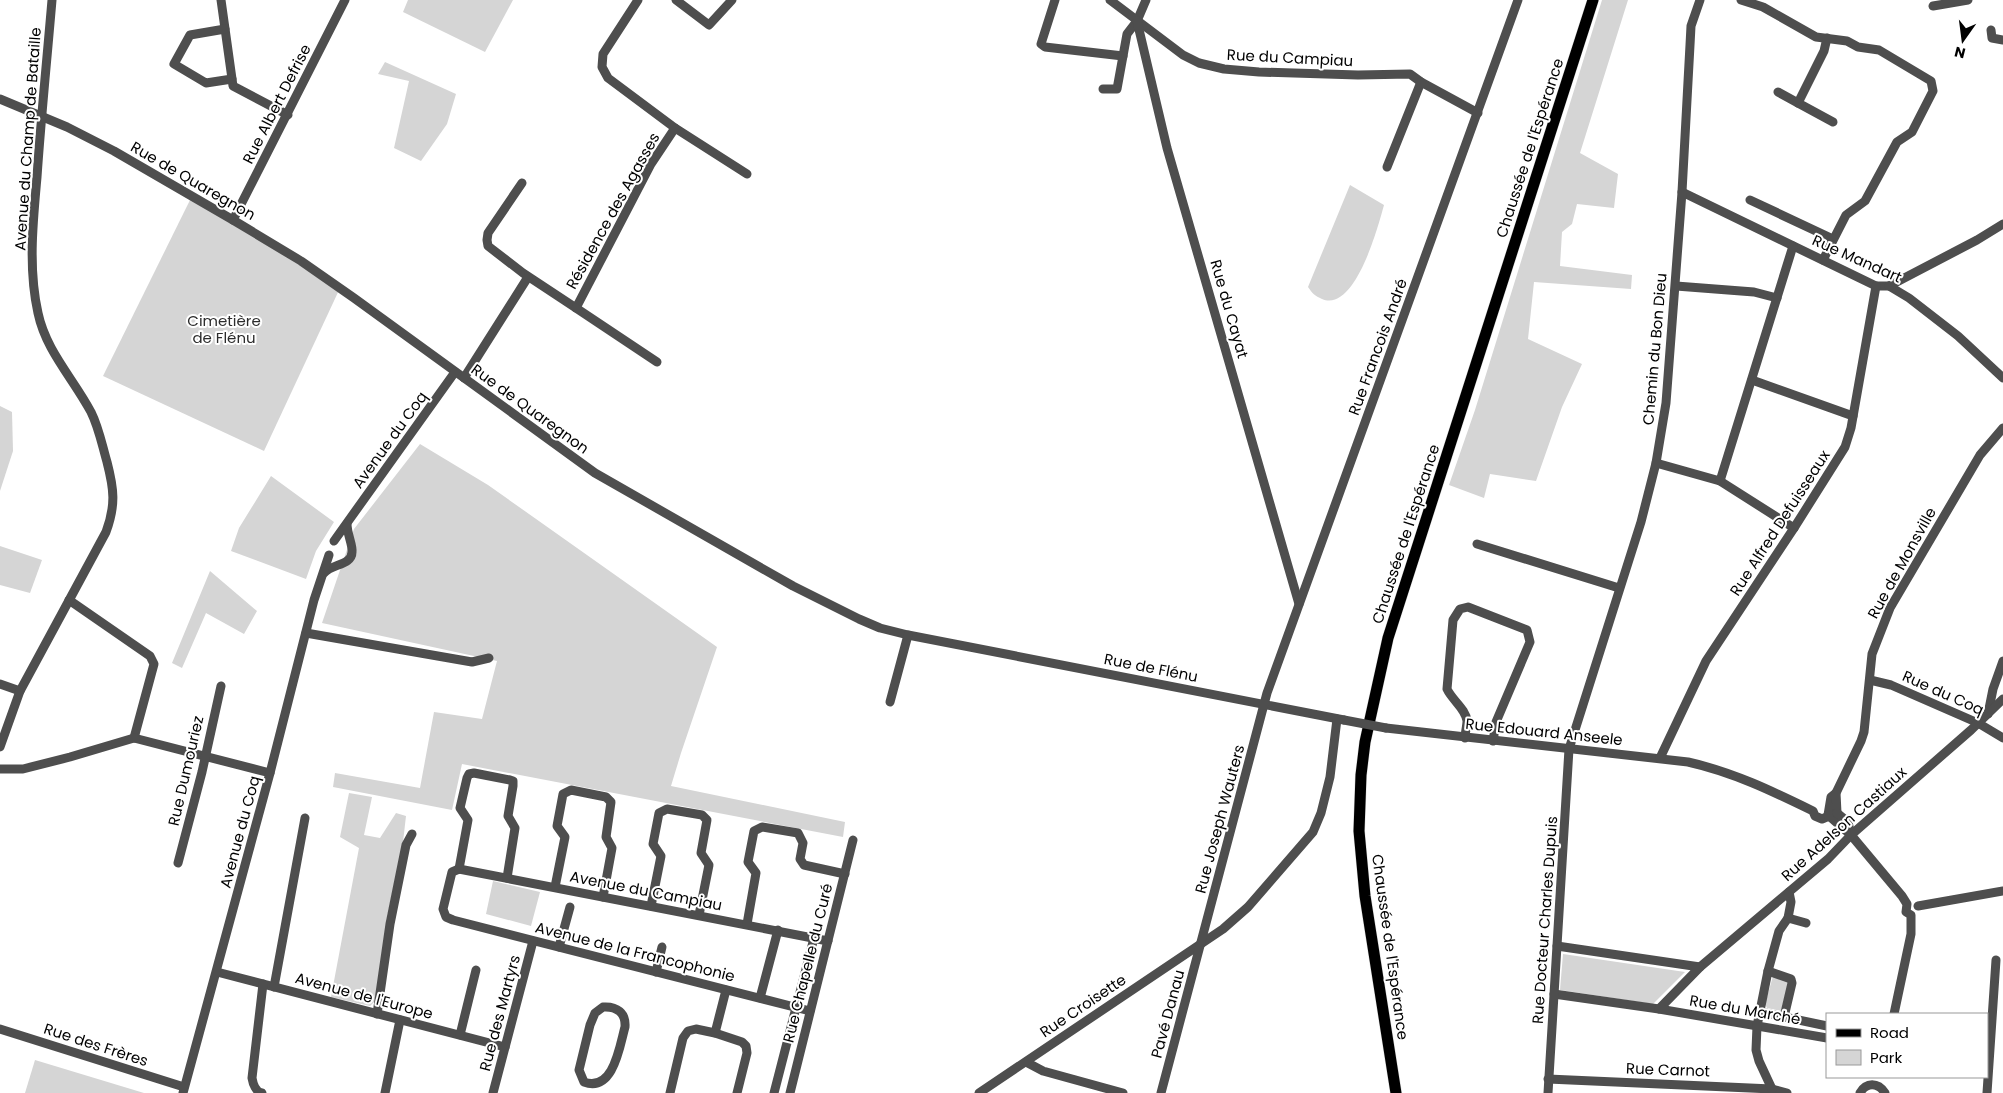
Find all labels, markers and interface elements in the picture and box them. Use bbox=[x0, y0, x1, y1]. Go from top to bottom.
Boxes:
north arrow bbox=[1938, 15, 1988, 65]
street label: Avenue du Champ de Bataille bbox=[9, 27, 46, 251]
street label: Rue Albert Defrise bbox=[237, 40, 316, 167]
text: N bbox=[1952, 42, 1967, 64]
street label: Rue du Campiau bbox=[1226, 44, 1354, 71]
street label: Chaussée de l'Espérance bbox=[1491, 55, 1568, 240]
street label: Résidence des Agasses bbox=[561, 129, 664, 293]
street label: Rue de Quaregnon bbox=[127, 136, 260, 225]
street label: Rue Mandart bbox=[1809, 229, 1905, 288]
street label: Rue du Cayat bbox=[1205, 257, 1254, 361]
street label: Chemin du Bon Dieu bbox=[1637, 272, 1672, 426]
street label: Rue Francois André bbox=[1343, 276, 1412, 418]
park label: Cimetière de Flénu bbox=[187, 310, 261, 348]
street label: Rue de Quaregnon bbox=[467, 359, 593, 458]
street label: Avenue du Coq bbox=[347, 387, 432, 493]
street label: Chaussée de l'Espérance bbox=[1367, 441, 1444, 626]
street label: Rue Alfred Defuisseaux bbox=[1725, 446, 1835, 600]
street label: Rue de Monsville bbox=[1862, 503, 1941, 622]
street label: Rue de Flénu bbox=[1102, 648, 1200, 687]
street label: Rue du Coq bbox=[1899, 665, 1987, 720]
street label: Rue Edouard Anseele bbox=[1464, 713, 1624, 750]
street label: Rue Dumouriez bbox=[163, 714, 208, 828]
street label: Rue Joseph Wauters bbox=[1190, 742, 1250, 895]
street label: Rue Adelson Castiaux bbox=[1776, 762, 1911, 886]
street label: Avenue du Coq bbox=[214, 773, 265, 890]
street label: Rue Docteur Charles Dupuis bbox=[1527, 815, 1562, 1025]
street label: Chaussée de l'Espérance bbox=[1367, 853, 1414, 1041]
street label: Avenue du Campiau bbox=[568, 865, 724, 916]
street label: Rue Chapelle du Curé bbox=[778, 881, 837, 1045]
street label: Avenue de la Francophonie bbox=[533, 917, 737, 987]
street label: Rue des Martyrs bbox=[474, 952, 525, 1073]
street label: Avenue de l'Europe bbox=[293, 967, 435, 1024]
street label: Pavé Danau bbox=[1146, 967, 1189, 1060]
street label: Rue Croisette bbox=[1035, 969, 1130, 1042]
street label: Rue du Marché bbox=[1688, 989, 1802, 1030]
legend bbox=[1826, 1013, 1988, 1078]
street label: Rue des Frères bbox=[41, 1018, 151, 1071]
text: Road bbox=[1870, 1022, 1909, 1043]
text: Park bbox=[1870, 1047, 1902, 1068]
street label: Rue Carnot bbox=[1626, 1058, 1710, 1081]

